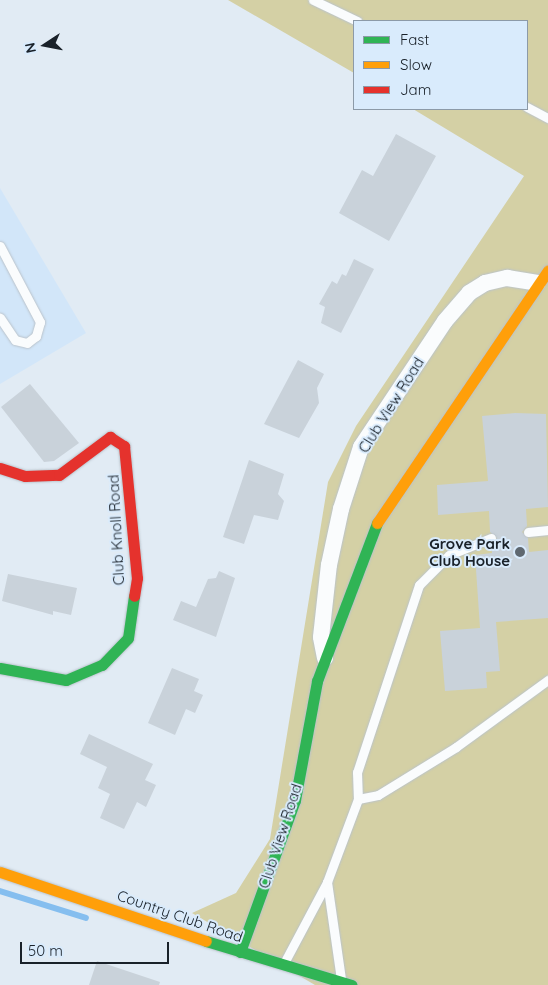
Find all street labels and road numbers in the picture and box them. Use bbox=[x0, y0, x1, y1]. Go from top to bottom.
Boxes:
street label: Club View Road bbox=[354, 354, 428, 456]
street label: Club Knoll Road bbox=[104, 474, 128, 586]
street label: Club View Road bbox=[255, 781, 305, 891]
street label: Country Club Road bbox=[115, 886, 245, 946]

